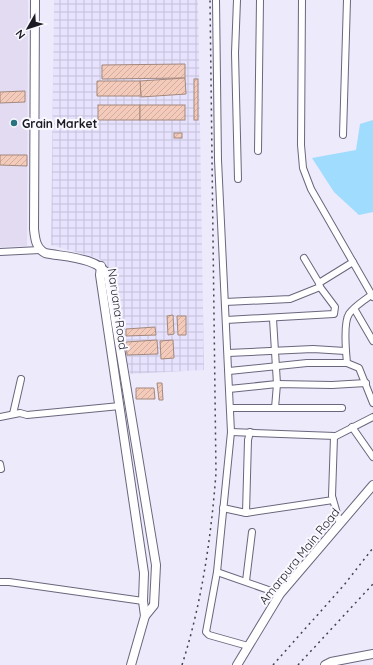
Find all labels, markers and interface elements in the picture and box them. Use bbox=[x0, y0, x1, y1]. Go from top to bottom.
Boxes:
north arrow bbox=[8, 8, 48, 48]
text: N bbox=[12, 27, 28, 42]
place label: Grain Market bbox=[22, 116, 98, 131]
marker: Grain Market bbox=[9, 118, 19, 128]
street label: Naruana Road bbox=[105, 267, 131, 351]
street label: Amarpura Main Road bbox=[256, 505, 342, 607]

